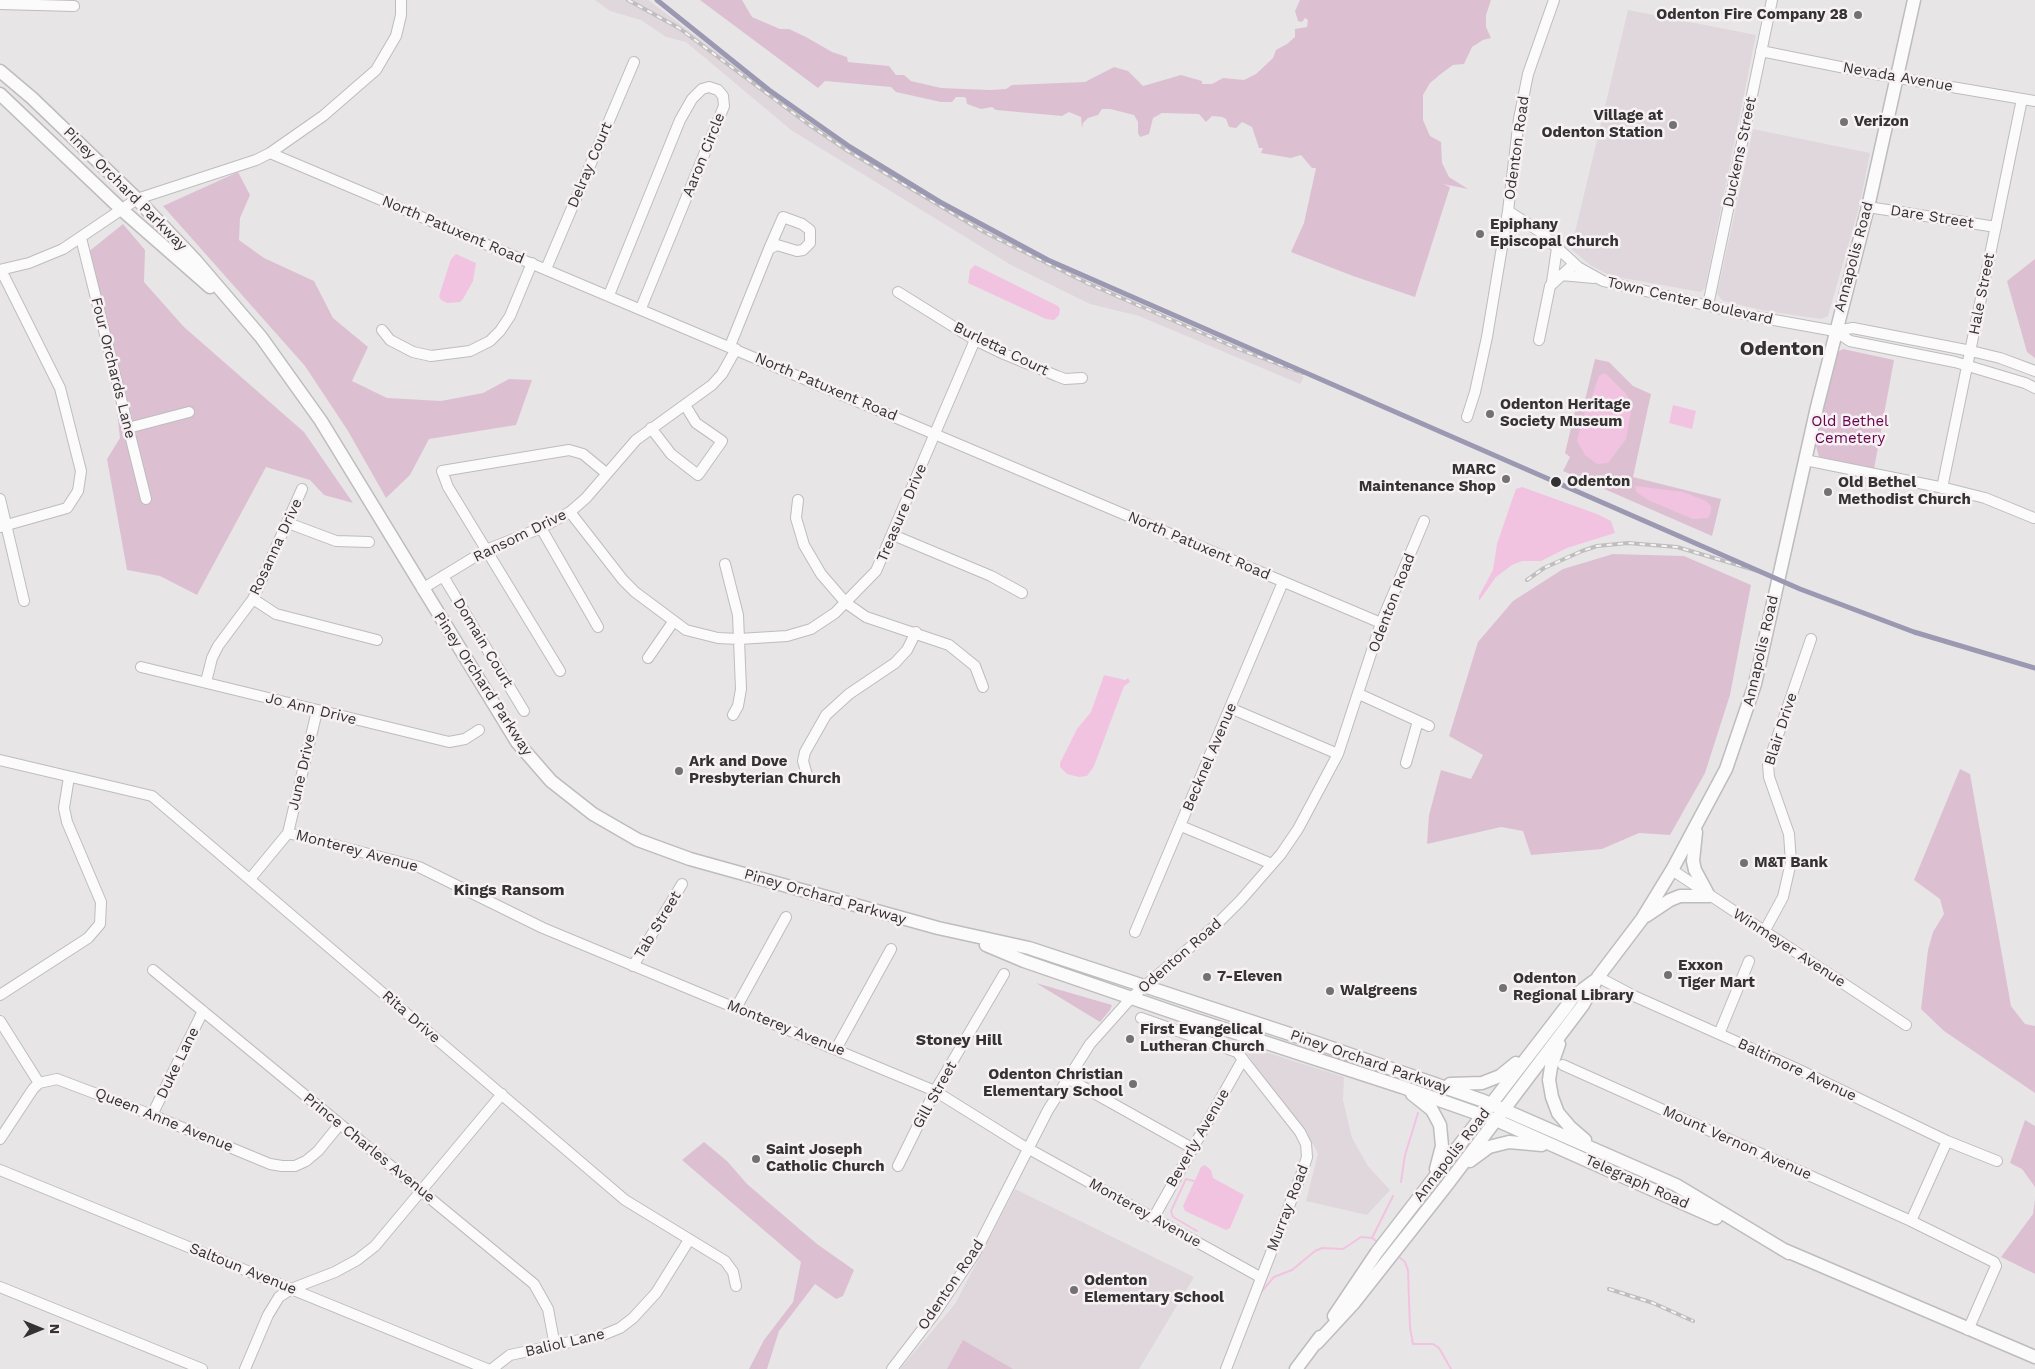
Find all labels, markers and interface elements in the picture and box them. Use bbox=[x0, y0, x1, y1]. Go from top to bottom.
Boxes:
place label: Odenton Fire Company 28 bbox=[1656, 6, 1848, 24]
marker: Odenton Fire Company 28 bbox=[1852, 9, 1864, 21]
street label: Nevada Avenue bbox=[1842, 58, 1954, 96]
street label: Odenton Road bbox=[1501, 95, 1533, 201]
street label: Duckens Street bbox=[1719, 95, 1761, 209]
place label: Village at Odenton Station bbox=[1542, 107, 1663, 142]
street label: Aaron Circle bbox=[679, 110, 729, 200]
place label: Verizon bbox=[1854, 113, 1909, 131]
marker: Verizon bbox=[1838, 116, 1850, 128]
street label: Delray Court bbox=[564, 119, 616, 211]
marker: Village at Odenton Station bbox=[1667, 119, 1679, 131]
street label: Piney Orchard Parkway bbox=[59, 123, 191, 255]
street label: North Patuxent Road bbox=[379, 192, 527, 268]
street label: Annapolis Road bbox=[1831, 200, 1877, 314]
street label: Dare Street bbox=[1889, 202, 1975, 232]
place label: Epiphany Episcopal Church bbox=[1490, 216, 1619, 251]
marker: Epiphany Episcopal Church bbox=[1474, 228, 1486, 240]
street label: Hale Street bbox=[1965, 252, 1999, 336]
street label: Town Center Boulevard bbox=[1605, 273, 1775, 329]
street label: Four Orchards Lane bbox=[87, 296, 139, 440]
street label: Burletta Court bbox=[950, 318, 1052, 380]
district label: Odenton bbox=[1740, 337, 1824, 361]
street label: North Patuxent Road bbox=[752, 349, 900, 425]
place label: Odenton Heritage Society Museum bbox=[1500, 396, 1631, 431]
marker: Odenton Heritage Society Museum bbox=[1484, 408, 1496, 420]
park label: Old Bethel Cemetery bbox=[1811, 413, 1889, 448]
street label: Treasure Drive bbox=[873, 461, 931, 565]
place label: MARC Maintenance Shop bbox=[1359, 461, 1496, 496]
marker: MARC Maintenance Shop bbox=[1500, 473, 1512, 485]
place label: Odenton bbox=[1567, 473, 1630, 491]
place label: Old Bethel Methodist Church bbox=[1838, 474, 1971, 509]
marker: Odenton bbox=[1549, 475, 1563, 489]
marker: Old Bethel Methodist Church bbox=[1822, 486, 1834, 498]
street label: Rosanna Drive bbox=[246, 496, 306, 598]
street label: Ransom Drive bbox=[470, 506, 570, 566]
street label: North Patuxent Road bbox=[1125, 508, 1273, 584]
street label: Odenton Road bbox=[1365, 551, 1419, 655]
street label: Annapolis Road bbox=[1739, 594, 1783, 708]
street label: Domain Court bbox=[449, 595, 517, 691]
street label: Piney Orchard Parkway bbox=[430, 609, 536, 759]
street label: Jo Ann Drive bbox=[264, 689, 358, 729]
street label: Blair Drive bbox=[1761, 690, 1801, 768]
street label: Becknel Avenue bbox=[1179, 700, 1241, 814]
street label: June Drive bbox=[284, 732, 320, 812]
place label: Ark and Dove Presbyterian Church bbox=[689, 753, 841, 788]
marker: Ark and Dove Presbyterian Church bbox=[673, 765, 685, 777]
street label: Monterey Avenue bbox=[294, 826, 420, 876]
place label: M&T Bank bbox=[1754, 854, 1828, 872]
marker: M&T Bank bbox=[1738, 857, 1750, 869]
street label: Piney Orchard Parkway bbox=[742, 865, 908, 929]
district label: Kings Ransom bbox=[453, 880, 565, 900]
street label: Tab Street bbox=[631, 888, 685, 962]
street label: Winmeyer Avenue bbox=[1729, 905, 1849, 991]
street label: Odenton Road bbox=[1135, 915, 1225, 997]
place label: Exxon Tiger Mart bbox=[1678, 957, 1755, 992]
place label: 7-Eleven bbox=[1217, 968, 1282, 986]
marker: Exxon Tiger Mart bbox=[1662, 969, 1674, 981]
place label: Odenton Regional Library bbox=[1513, 970, 1634, 1005]
marker: 7-Eleven bbox=[1201, 971, 1213, 983]
place label: Walgreens bbox=[1340, 982, 1417, 1000]
marker: Odenton Regional Library bbox=[1497, 982, 1509, 994]
marker: Walgreens bbox=[1324, 985, 1336, 997]
street label: Rita Drive bbox=[378, 987, 444, 1047]
street label: Monterey Avenue bbox=[724, 996, 848, 1060]
place label: First Evangelical Lutheran Church bbox=[1140, 1021, 1265, 1056]
street label: Duke Lane bbox=[153, 1024, 203, 1102]
street label: Piney Orchard Parkway bbox=[1288, 1026, 1452, 1098]
district label: Stoney Hill bbox=[916, 1030, 1002, 1050]
marker: First Evangelical Lutheran Church bbox=[1124, 1033, 1136, 1045]
street label: Baltimore Avenue bbox=[1735, 1035, 1859, 1105]
street label: Gill Street bbox=[909, 1058, 961, 1132]
place label: Odenton Christian Elementary School bbox=[983, 1066, 1123, 1101]
marker: Odenton Christian Elementary School bbox=[1127, 1078, 1139, 1090]
street label: Queen Anne Avenue bbox=[92, 1084, 236, 1156]
street label: Beverly Avenue bbox=[1162, 1085, 1234, 1191]
street label: Prince Charles Avenue bbox=[300, 1089, 438, 1207]
street label: Mount Vernon Avenue bbox=[1660, 1102, 1814, 1184]
street label: Annapolis Road bbox=[1410, 1105, 1494, 1205]
place label: Saint Joseph Catholic Church bbox=[766, 1141, 885, 1176]
street label: Telegraph Road bbox=[1582, 1151, 1692, 1213]
marker: Saint Joseph Catholic Church bbox=[750, 1153, 762, 1165]
street label: Murray Road bbox=[1263, 1162, 1313, 1254]
street label: Monterey Avenue bbox=[1086, 1175, 1204, 1251]
street label: Odenton Road bbox=[914, 1237, 988, 1333]
street label: Saltoun Avenue bbox=[187, 1239, 299, 1299]
place label: Odenton Elementary School bbox=[1084, 1272, 1224, 1307]
marker: Odenton Elementary School bbox=[1068, 1284, 1080, 1296]
north arrow bbox=[15, 1304, 65, 1354]
text: N bbox=[47, 1324, 63, 1334]
street label: Baliol Lane bbox=[524, 1325, 606, 1361]

